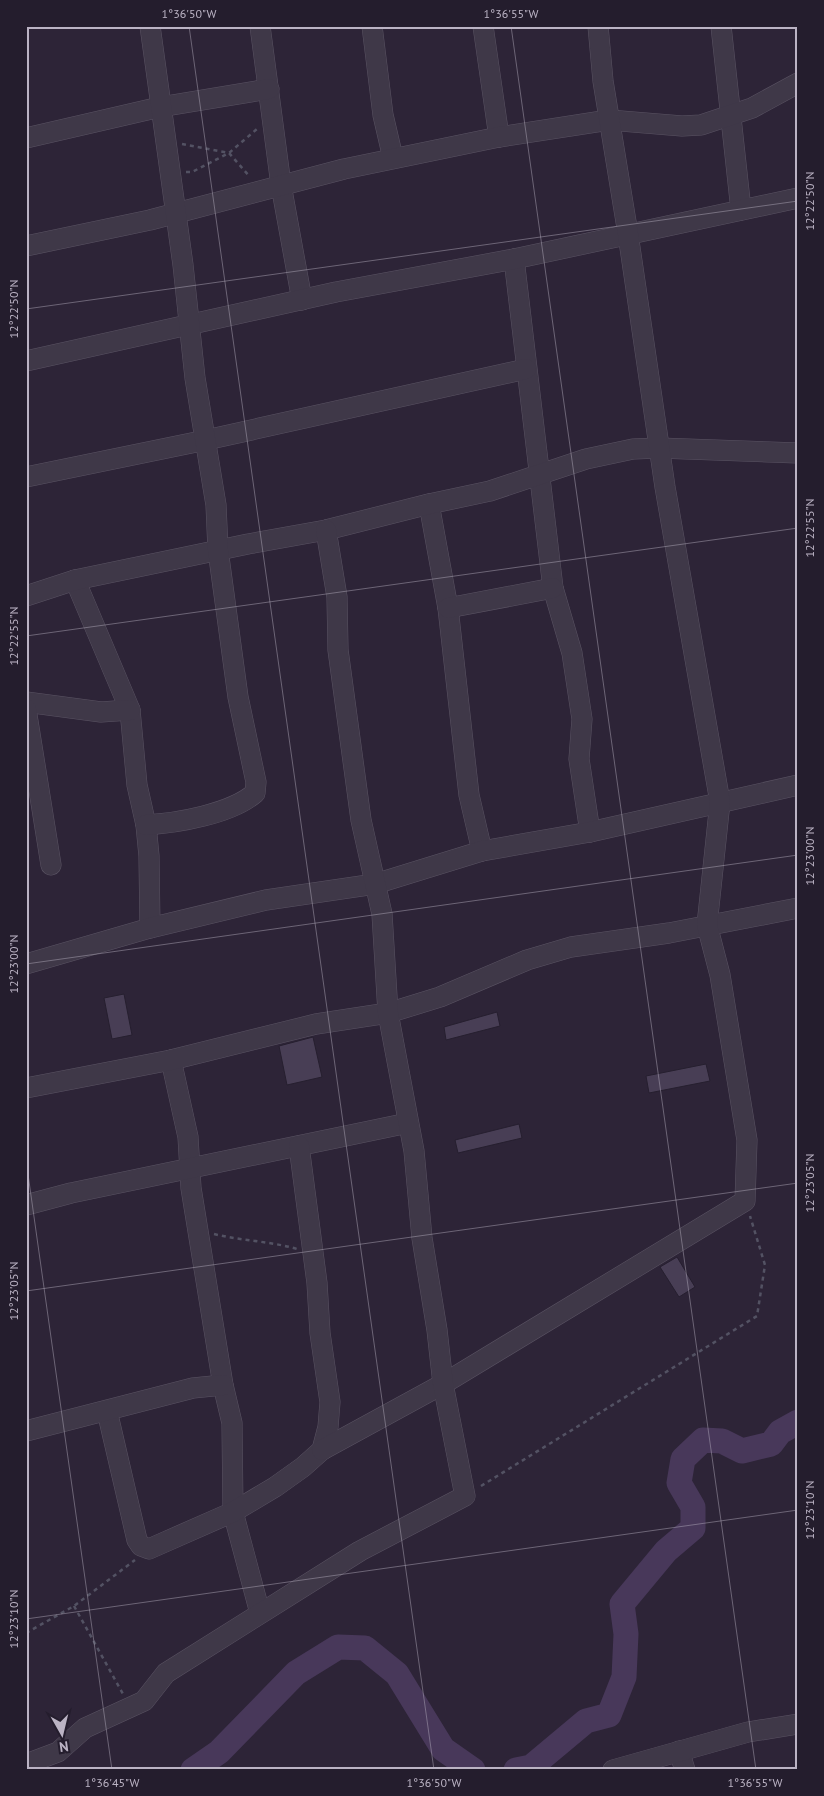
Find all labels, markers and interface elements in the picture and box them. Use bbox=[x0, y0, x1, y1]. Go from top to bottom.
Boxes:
text: 1°36'50"W bbox=[162, 6, 216, 21]
text: 1°36'55"W bbox=[484, 6, 538, 21]
text: 12°22'50"N bbox=[802, 171, 817, 231]
text: 12°22'50"N bbox=[6, 279, 21, 339]
text: 12°22'55"N bbox=[802, 498, 817, 558]
text: 12°22'55"N bbox=[6, 606, 21, 666]
text: 12°23'00"N bbox=[802, 826, 817, 886]
text: 12°23'00"N bbox=[6, 934, 21, 994]
text: 12°23'05"N bbox=[802, 1153, 817, 1213]
text: 12°23'05"N bbox=[6, 1261, 21, 1321]
text: 12°23'10"N bbox=[802, 1480, 817, 1540]
text: 12°23'10"N bbox=[6, 1589, 21, 1649]
north arrow bbox=[38, 1708, 88, 1758]
text: N bbox=[58, 1737, 70, 1756]
text: 1°36'45"W bbox=[85, 1775, 139, 1790]
text: 1°36'50"W bbox=[407, 1775, 461, 1790]
text: 1°36'55"W bbox=[728, 1775, 782, 1790]

